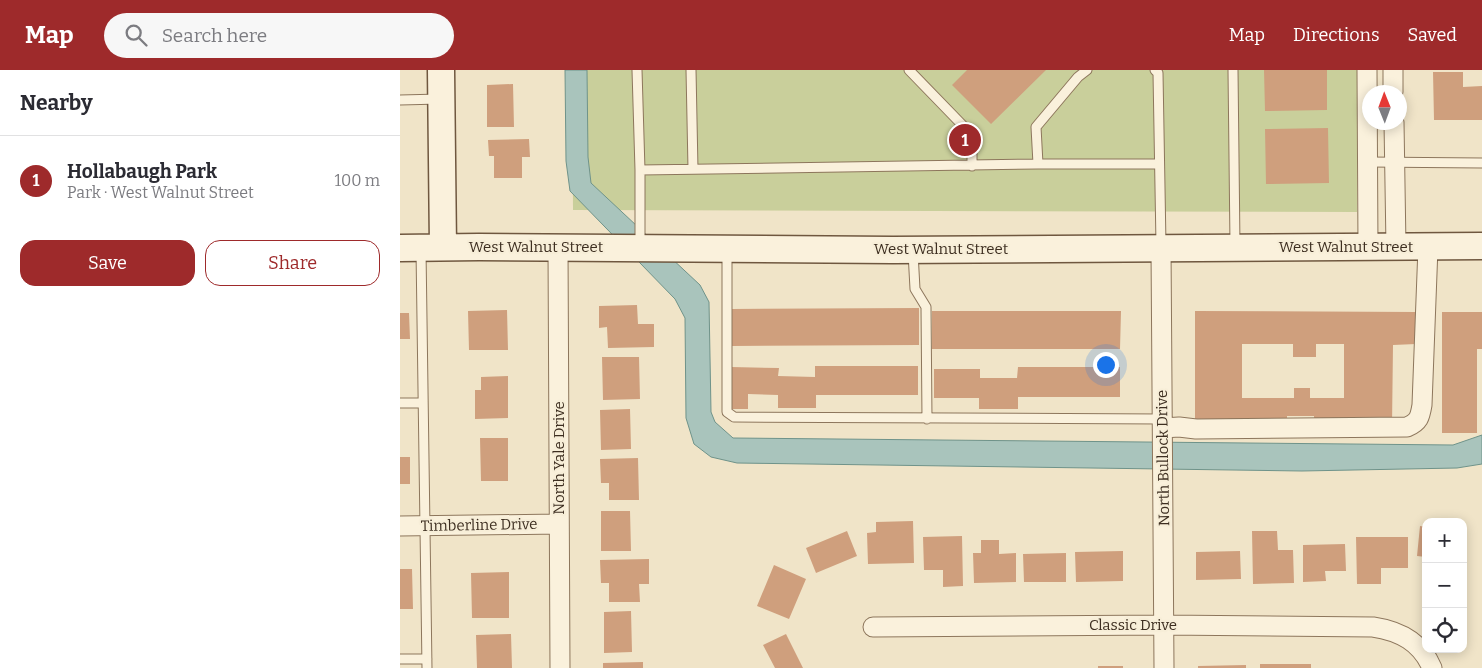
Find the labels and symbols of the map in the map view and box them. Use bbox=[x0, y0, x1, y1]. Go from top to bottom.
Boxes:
north arrow bbox=[1362, 85, 1407, 130]
pin: 1 bbox=[949, 121, 981, 159]
street label: West Walnut Street bbox=[469, 238, 604, 256]
street label: West Walnut Street bbox=[1279, 238, 1414, 256]
street label: West Walnut Street bbox=[874, 240, 1009, 258]
your location bbox=[1093, 352, 1119, 378]
street label: North Bullock Drive bbox=[1153, 390, 1173, 526]
street label: North Yale Drive bbox=[550, 401, 568, 515]
street label: Timberline Drive bbox=[420, 515, 538, 535]
street label: Classic Drive bbox=[1089, 616, 1177, 634]

